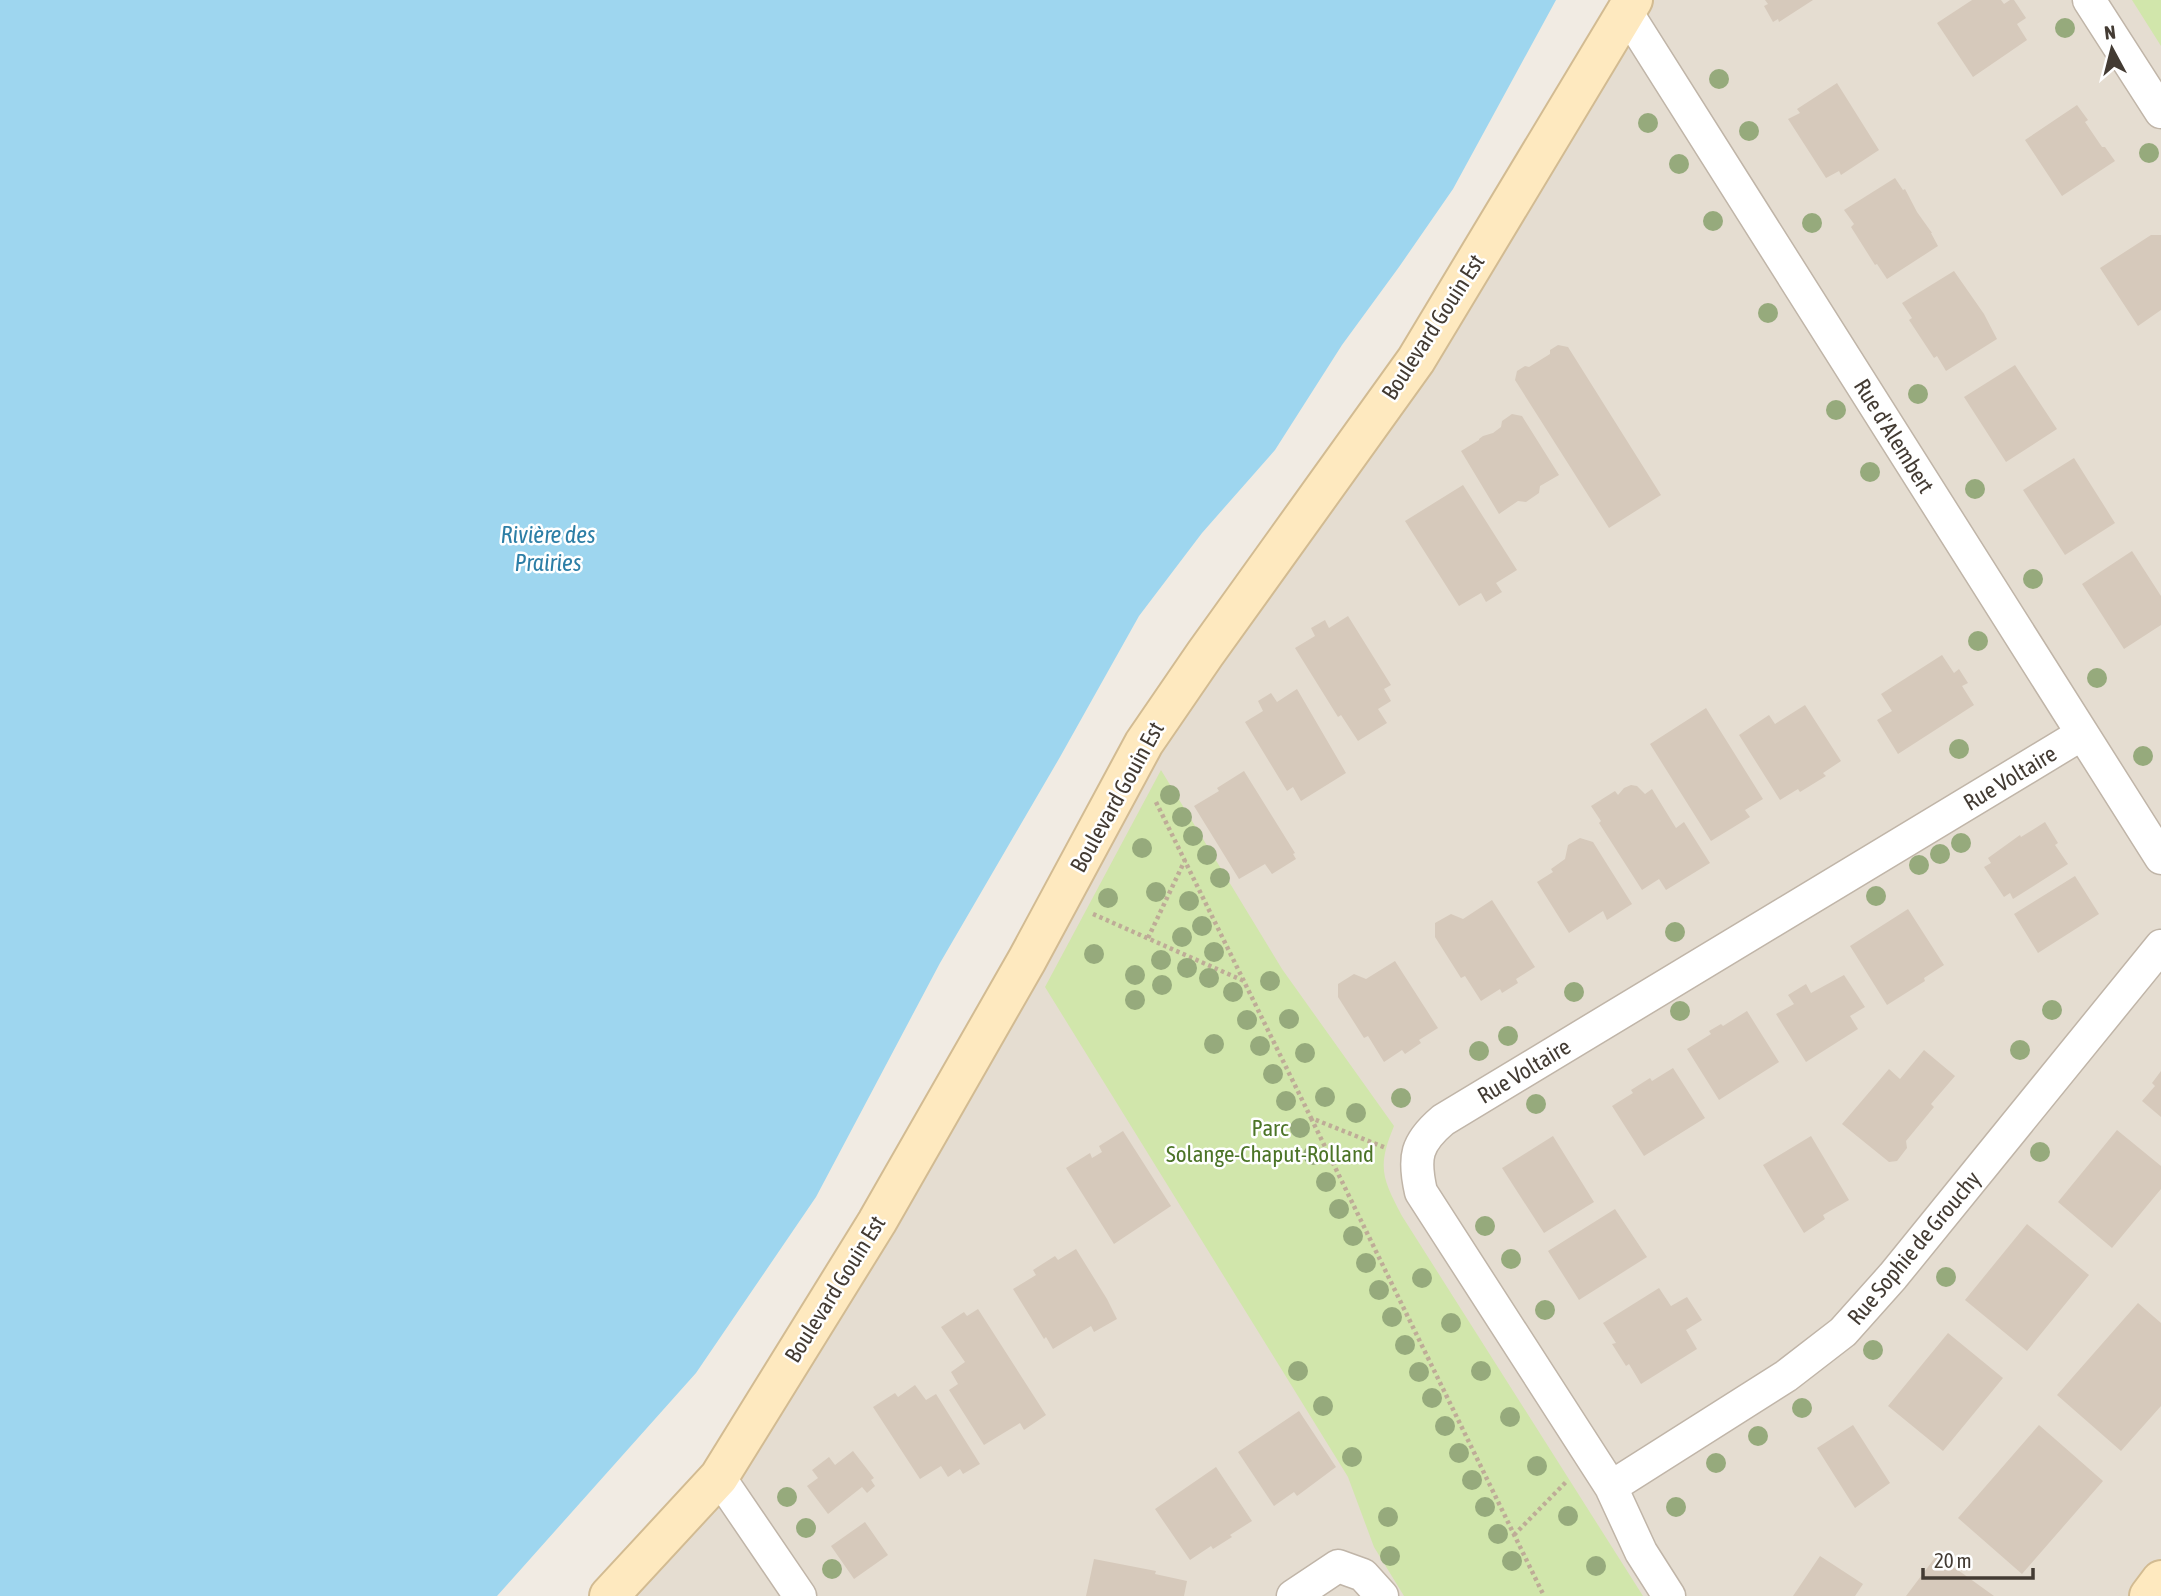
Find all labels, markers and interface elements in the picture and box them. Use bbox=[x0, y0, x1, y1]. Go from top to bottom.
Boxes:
north arrow bbox=[2077, 14, 2147, 84]
text: N bbox=[2103, 21, 2117, 44]
street label: Boulevard Gouin Est bbox=[1376, 249, 1490, 405]
street label: Rue d'Alembert bbox=[1849, 374, 1939, 498]
water label: Rivière des Prairies bbox=[500, 521, 596, 576]
street label: Boulevard Gouin Est bbox=[1065, 717, 1169, 877]
street label: Rue Voltaire bbox=[1959, 740, 2061, 816]
street label: Rue Voltaire bbox=[1473, 1033, 1575, 1109]
park label: Parc Solange-Chaput-Rolland bbox=[1166, 1115, 1374, 1167]
street label: Rue Sophie de Grouchy bbox=[1842, 1166, 1986, 1330]
street label: Boulevard Gouin Est bbox=[779, 1211, 891, 1367]
scale bar bbox=[1923, 1536, 2033, 1580]
text: 20 m bbox=[1934, 1548, 1972, 1572]

